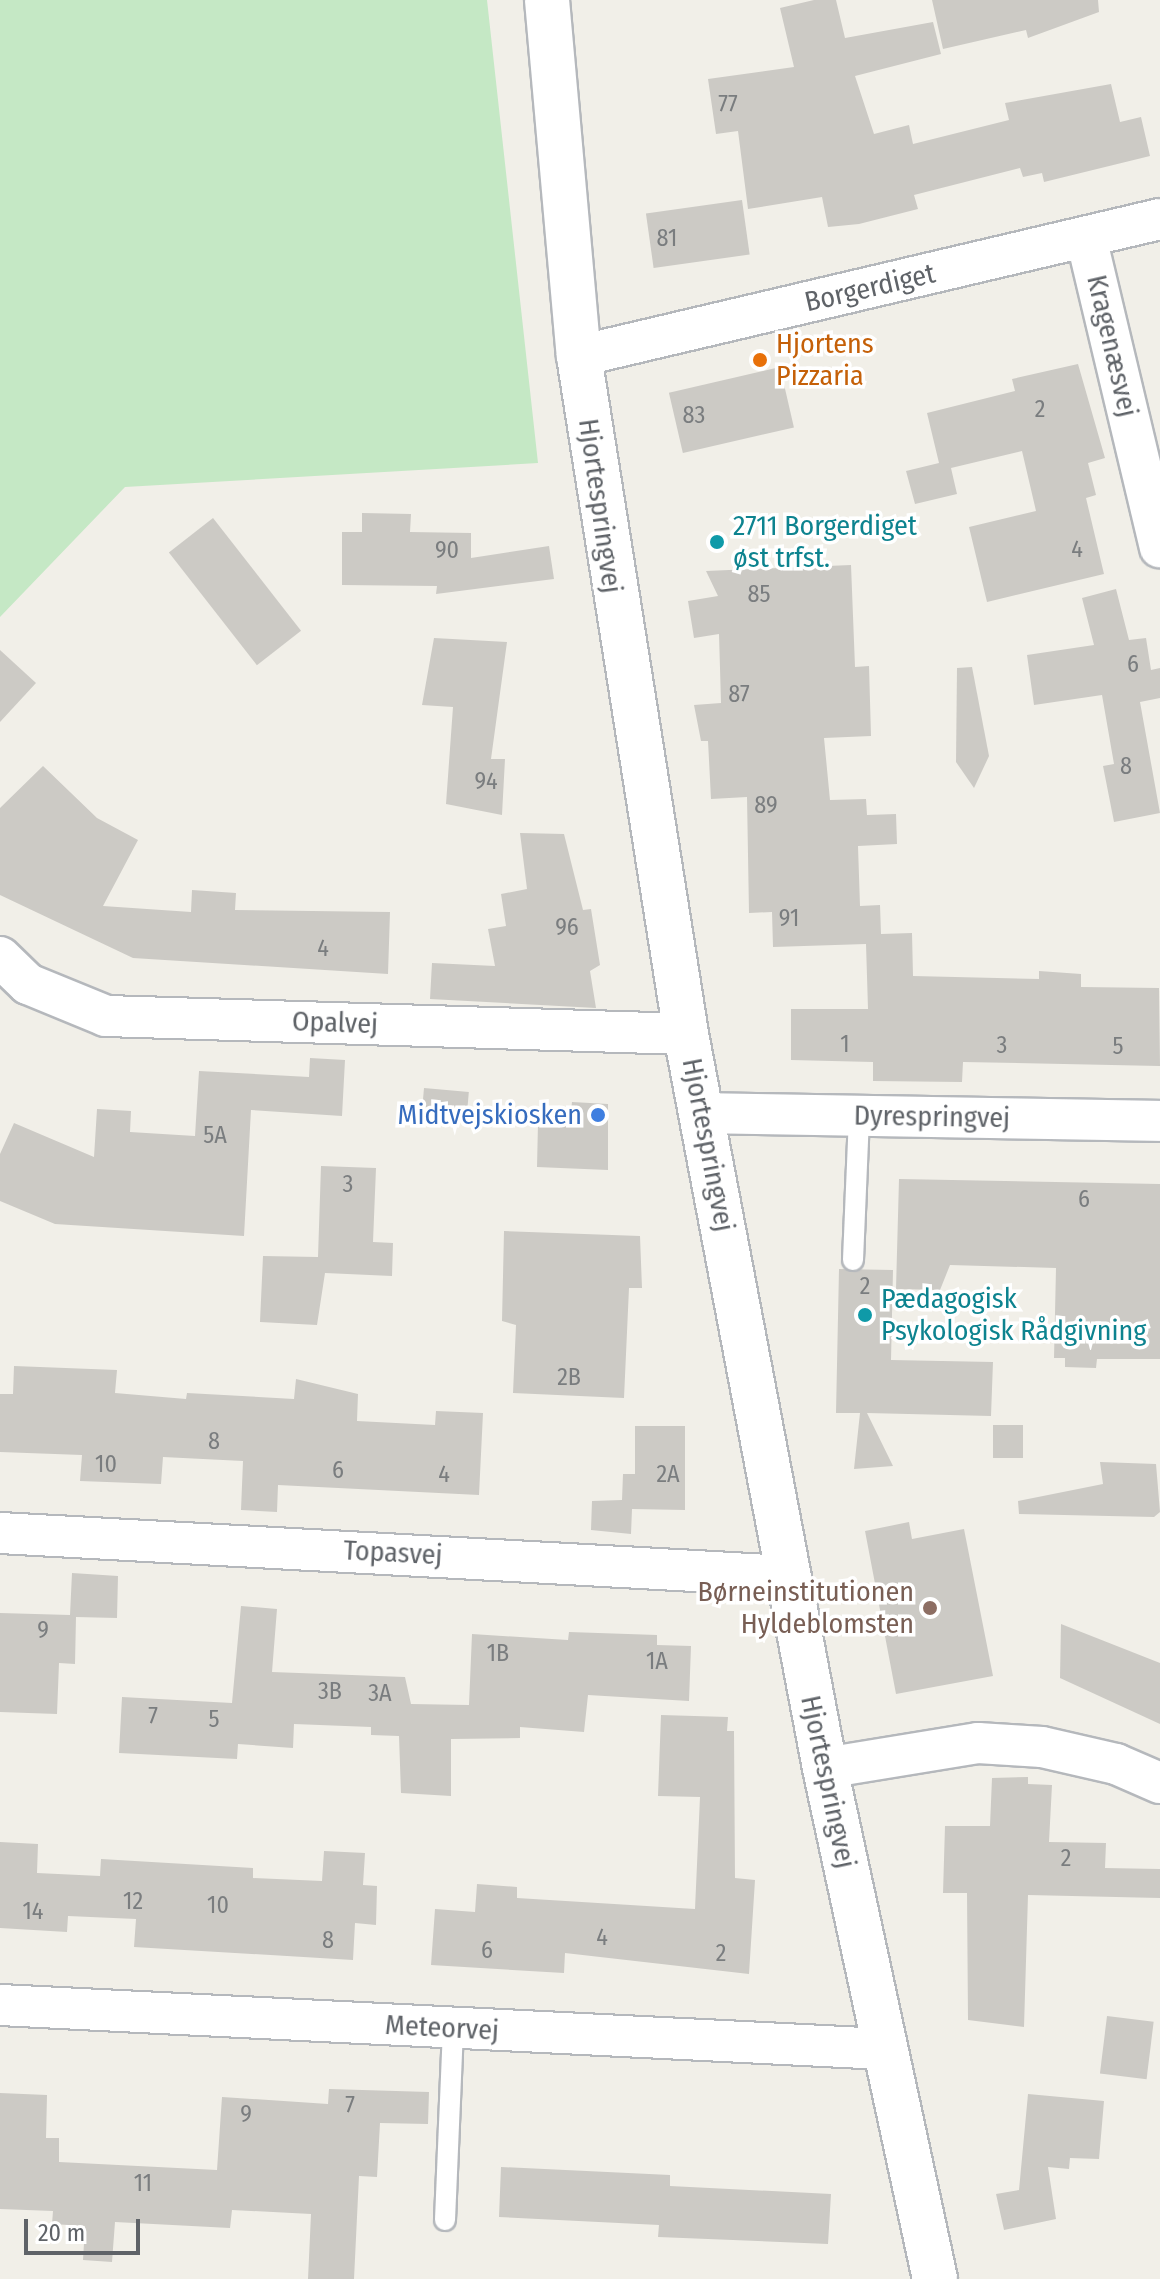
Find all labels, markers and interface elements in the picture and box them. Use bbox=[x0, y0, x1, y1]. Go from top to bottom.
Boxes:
house number: 77 bbox=[718, 91, 738, 119]
house number: 81 bbox=[657, 225, 677, 253]
street label: Borgerdiget bbox=[802, 257, 938, 319]
street label: Kragenæsvej bbox=[1079, 272, 1145, 420]
place label: Hjortens Pizzaria bbox=[776, 327, 874, 393]
marker: Hjortens Pizzaria bbox=[751, 351, 769, 369]
house number: 2 bbox=[1035, 396, 1045, 424]
house number: 83 bbox=[683, 402, 705, 430]
street label: Hjortespringvej bbox=[571, 417, 629, 595]
place label: 2711 Borgerdiget øst trfst. bbox=[733, 509, 917, 575]
marker: 2711 Borgerdiget øst trfst. bbox=[708, 533, 726, 551]
house number: 4 bbox=[1071, 536, 1083, 564]
house number: 90 bbox=[435, 537, 459, 565]
house number: 85 bbox=[747, 581, 771, 609]
house number: 6 bbox=[1127, 651, 1139, 679]
house number: 87 bbox=[728, 681, 750, 709]
house number: 8 bbox=[1120, 753, 1132, 781]
house number: 94 bbox=[474, 768, 498, 796]
house number: 89 bbox=[754, 792, 778, 820]
house number: 91 bbox=[779, 905, 799, 933]
house number: 96 bbox=[555, 914, 579, 942]
house number: 4 bbox=[317, 935, 329, 963]
street label: Opalvej bbox=[291, 1005, 379, 1041]
house number: 1 bbox=[840, 1031, 850, 1059]
house number: 3 bbox=[997, 1032, 1007, 1060]
house number: 5 bbox=[1112, 1033, 1124, 1061]
street label: Hjortespringvej bbox=[675, 1055, 741, 1235]
place label: Midtvejskiosken bbox=[398, 1098, 582, 1132]
street label: Dyrespringvej bbox=[854, 1099, 1010, 1135]
marker: Midtvejskiosken bbox=[589, 1106, 607, 1124]
house number: 5A bbox=[203, 1122, 227, 1150]
house number: 3 bbox=[343, 1171, 353, 1199]
house number: 6 bbox=[1078, 1186, 1090, 1214]
house number: 2 bbox=[860, 1273, 870, 1301]
place label: Pædagogisk Psykologisk Rådgivning bbox=[881, 1282, 1146, 1348]
marker: Pædagogisk Psykologisk Rådgivning bbox=[856, 1306, 874, 1324]
house number: 2B bbox=[557, 1364, 581, 1392]
house number: 8 bbox=[208, 1428, 220, 1456]
house number: 10 bbox=[95, 1451, 117, 1479]
house number: 6 bbox=[332, 1457, 344, 1485]
house number: 4 bbox=[438, 1461, 450, 1489]
house number: 2A bbox=[656, 1461, 680, 1489]
street label: Topasvej bbox=[343, 1534, 443, 1572]
place label: Børneinstitutionen Hyldeblomsten bbox=[698, 1575, 914, 1641]
marker: Børneinstitutionen Hyldeblomsten bbox=[921, 1599, 939, 1617]
house number: 9 bbox=[37, 1617, 49, 1645]
house number: 1B bbox=[487, 1640, 509, 1668]
house number: 1A bbox=[646, 1648, 668, 1676]
house number: 3B bbox=[318, 1678, 342, 1706]
house number: 3A bbox=[368, 1680, 392, 1708]
street label: Hjortespringvej bbox=[793, 1692, 863, 1872]
house number: 7 bbox=[148, 1703, 158, 1731]
house number: 5 bbox=[208, 1706, 220, 1734]
house number: 2 bbox=[1061, 1845, 1071, 1873]
house number: 12 bbox=[123, 1888, 143, 1916]
house number: 10 bbox=[207, 1892, 229, 1920]
house number: 14 bbox=[23, 1898, 43, 1926]
house number: 4 bbox=[596, 1924, 608, 1952]
house number: 8 bbox=[322, 1927, 334, 1955]
house number: 6 bbox=[481, 1937, 493, 1965]
house number: 2 bbox=[716, 1940, 726, 1968]
street label: Meteorvej bbox=[384, 2008, 500, 2048]
house number: 7 bbox=[345, 2092, 355, 2120]
house number: 9 bbox=[240, 2101, 252, 2129]
house number: 11 bbox=[134, 2170, 152, 2198]
scale bar bbox=[28, 2203, 144, 2253]
text: 20 m bbox=[38, 2219, 85, 2247]

